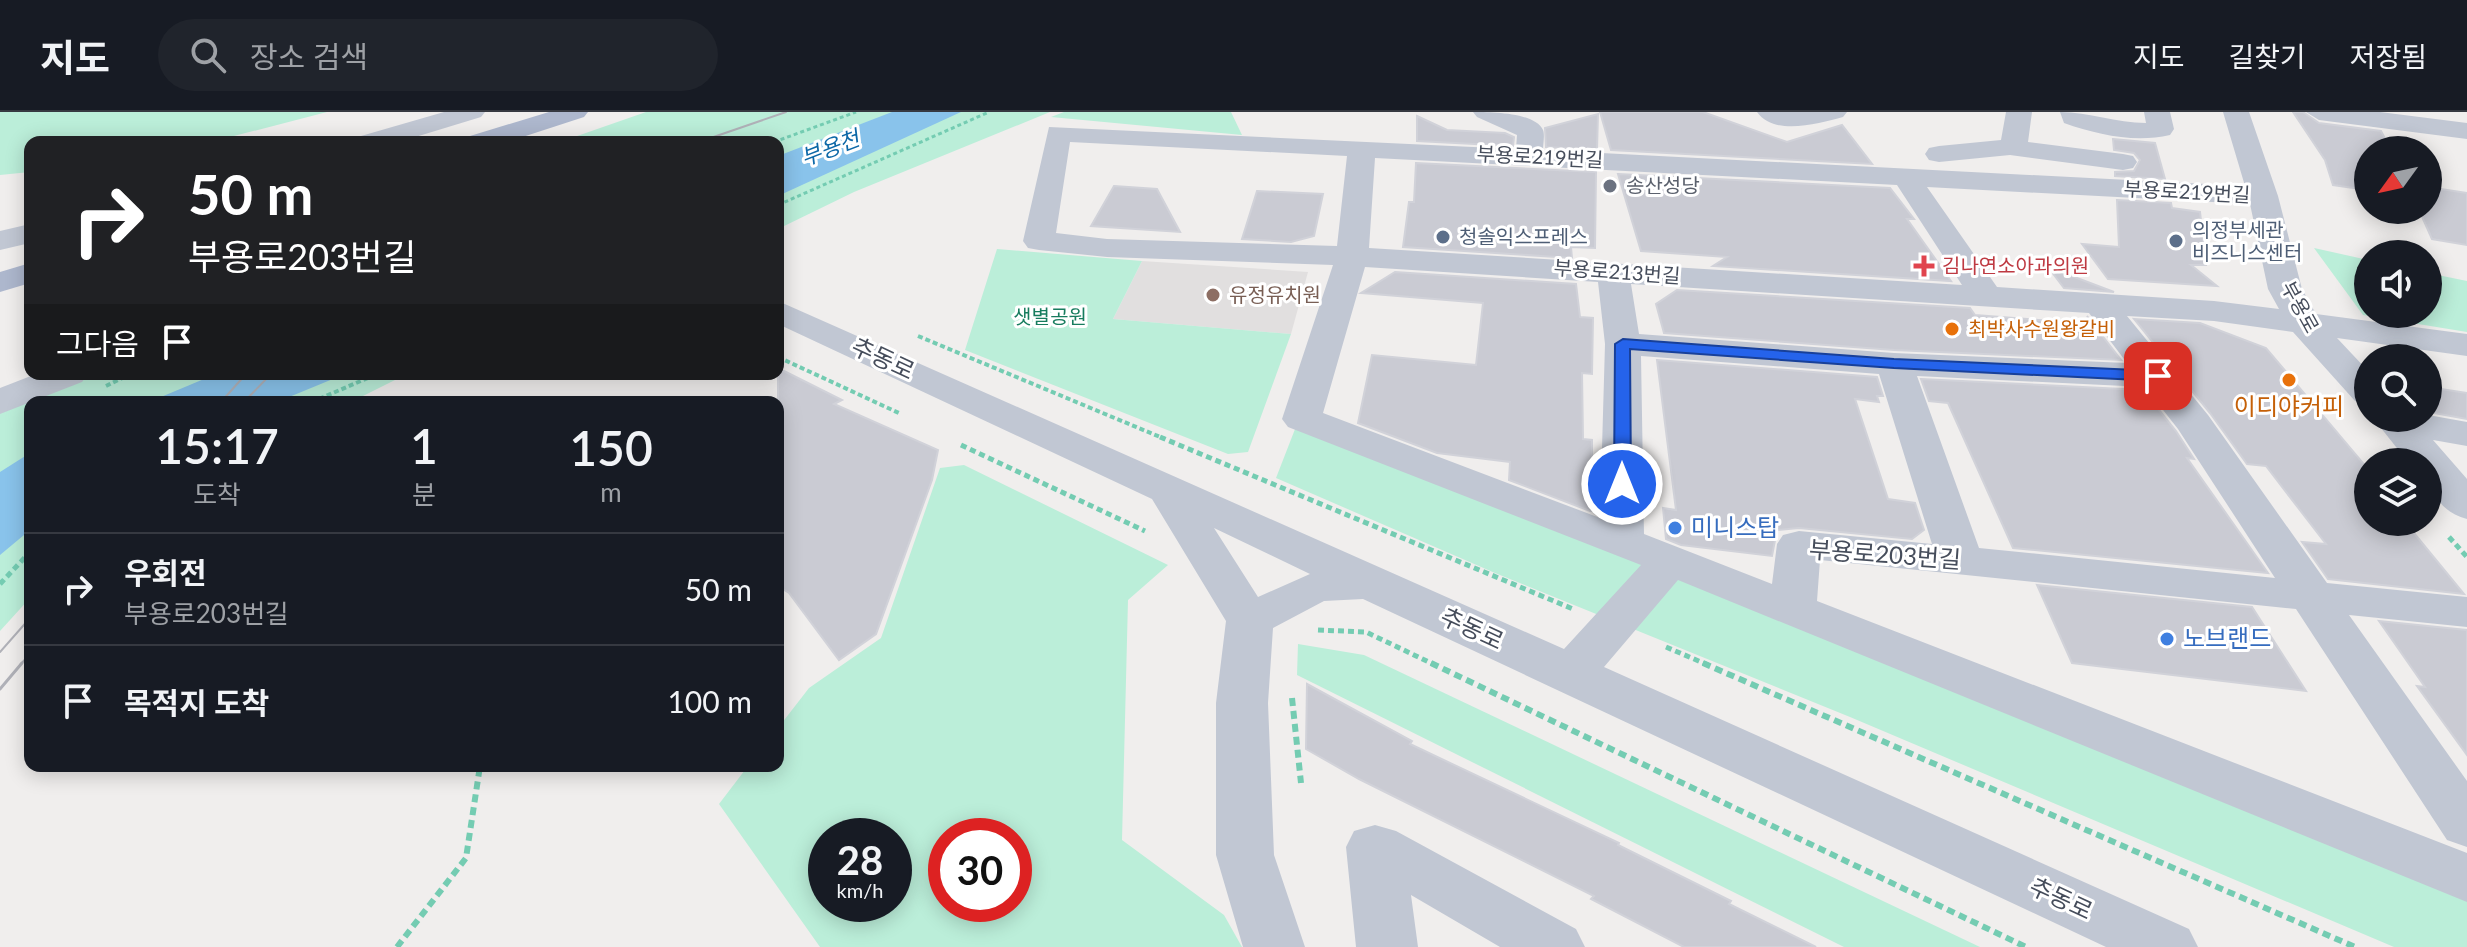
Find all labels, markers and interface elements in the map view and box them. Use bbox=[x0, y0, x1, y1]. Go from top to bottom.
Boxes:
search box bbox=[158, 19, 718, 91]
icon: search bbox=[186, 33, 230, 77]
text: 지도 bbox=[40, 34, 110, 80]
text: 장소 검색 bbox=[250, 38, 368, 74]
text: 지도 bbox=[2133, 39, 2184, 73]
text: 길찾기 bbox=[2228, 39, 2306, 73]
text: 저장됨 bbox=[2350, 39, 2427, 73]
water label: 부용천 bbox=[797, 123, 866, 171]
north arrow bbox=[2354, 136, 2442, 224]
map controls bbox=[2354, 136, 2442, 536]
street label: 부용로219번길 bbox=[1476, 141, 1604, 171]
text: 50 m bbox=[188, 160, 313, 227]
icon: right bbox=[56, 168, 160, 272]
place label: 송산성당 bbox=[1626, 173, 1700, 197]
street label: 부용로219번길 bbox=[2123, 176, 2251, 206]
marker: 송산성당 bbox=[1601, 177, 1619, 195]
place label: 의정부세관 비즈니스센터 bbox=[2192, 217, 2302, 264]
place label: 청솔익스프레스 bbox=[1459, 224, 1588, 248]
marker: 청솔익스프레스 bbox=[1434, 228, 1452, 246]
marker: 의정부세관 비즈니스센터 bbox=[2167, 232, 2185, 250]
text: 부용로203번길 bbox=[188, 234, 416, 278]
button: sound bbox=[2354, 240, 2442, 328]
place label: 김나연소아과의원 bbox=[1942, 253, 2089, 277]
street label: 부용로213번길 bbox=[1553, 255, 1681, 287]
marker: 김나연소아과의원 bbox=[1913, 255, 1935, 277]
street label: 부용로 bbox=[2277, 277, 2325, 336]
place label: 유정유치원 bbox=[1229, 282, 1321, 306]
marker: 유정유치원 bbox=[1204, 286, 1222, 304]
park label: 샛별공원 bbox=[1013, 304, 1087, 328]
place label: 최박사수원왕갈비 bbox=[1968, 316, 2115, 340]
icon: arrive bbox=[155, 320, 199, 364]
marker: 최박사수원왕갈비 bbox=[1943, 320, 1961, 338]
text: 그다음 bbox=[56, 325, 139, 361]
street label: 추동로 bbox=[847, 330, 920, 385]
pin bbox=[2124, 342, 2192, 410]
button: search bbox=[2354, 344, 2442, 432]
icon: arrive bbox=[2136, 354, 2180, 398]
marker: 이디야커피 bbox=[2280, 371, 2298, 389]
place label: 이디야커피 bbox=[2234, 391, 2344, 420]
text: 15:17 bbox=[155, 417, 279, 474]
text: 1 bbox=[410, 417, 438, 474]
text: 150 bbox=[569, 419, 653, 476]
position arrow bbox=[1580, 442, 1664, 526]
button: layers bbox=[2354, 448, 2442, 536]
text: m bbox=[600, 476, 622, 508]
text: 도착 bbox=[193, 478, 241, 510]
text: 분 bbox=[412, 478, 436, 510]
place label: 미니스탑 bbox=[1691, 512, 1779, 541]
marker: 미니스탑 bbox=[1666, 519, 1684, 537]
street label: 부용로203번길 bbox=[1808, 534, 1962, 573]
text: 우회전 bbox=[124, 554, 207, 590]
icon: right bbox=[56, 567, 100, 611]
text: 50 m bbox=[685, 571, 752, 607]
text: 부용로203번길 bbox=[124, 597, 289, 629]
street label: 추동로 bbox=[1436, 600, 1509, 655]
place label: 노브랜드 bbox=[2183, 623, 2271, 652]
marker: 노브랜드 bbox=[2158, 630, 2176, 648]
icon: arrive bbox=[56, 679, 100, 723]
text: 100 m bbox=[667, 683, 752, 719]
text: 목적지 도착 bbox=[124, 684, 269, 720]
speed limit sign: 30 bbox=[928, 818, 1032, 922]
text: 28 bbox=[837, 836, 883, 884]
street label: 추동로 bbox=[2025, 870, 2098, 925]
text: km/h bbox=[837, 878, 883, 902]

